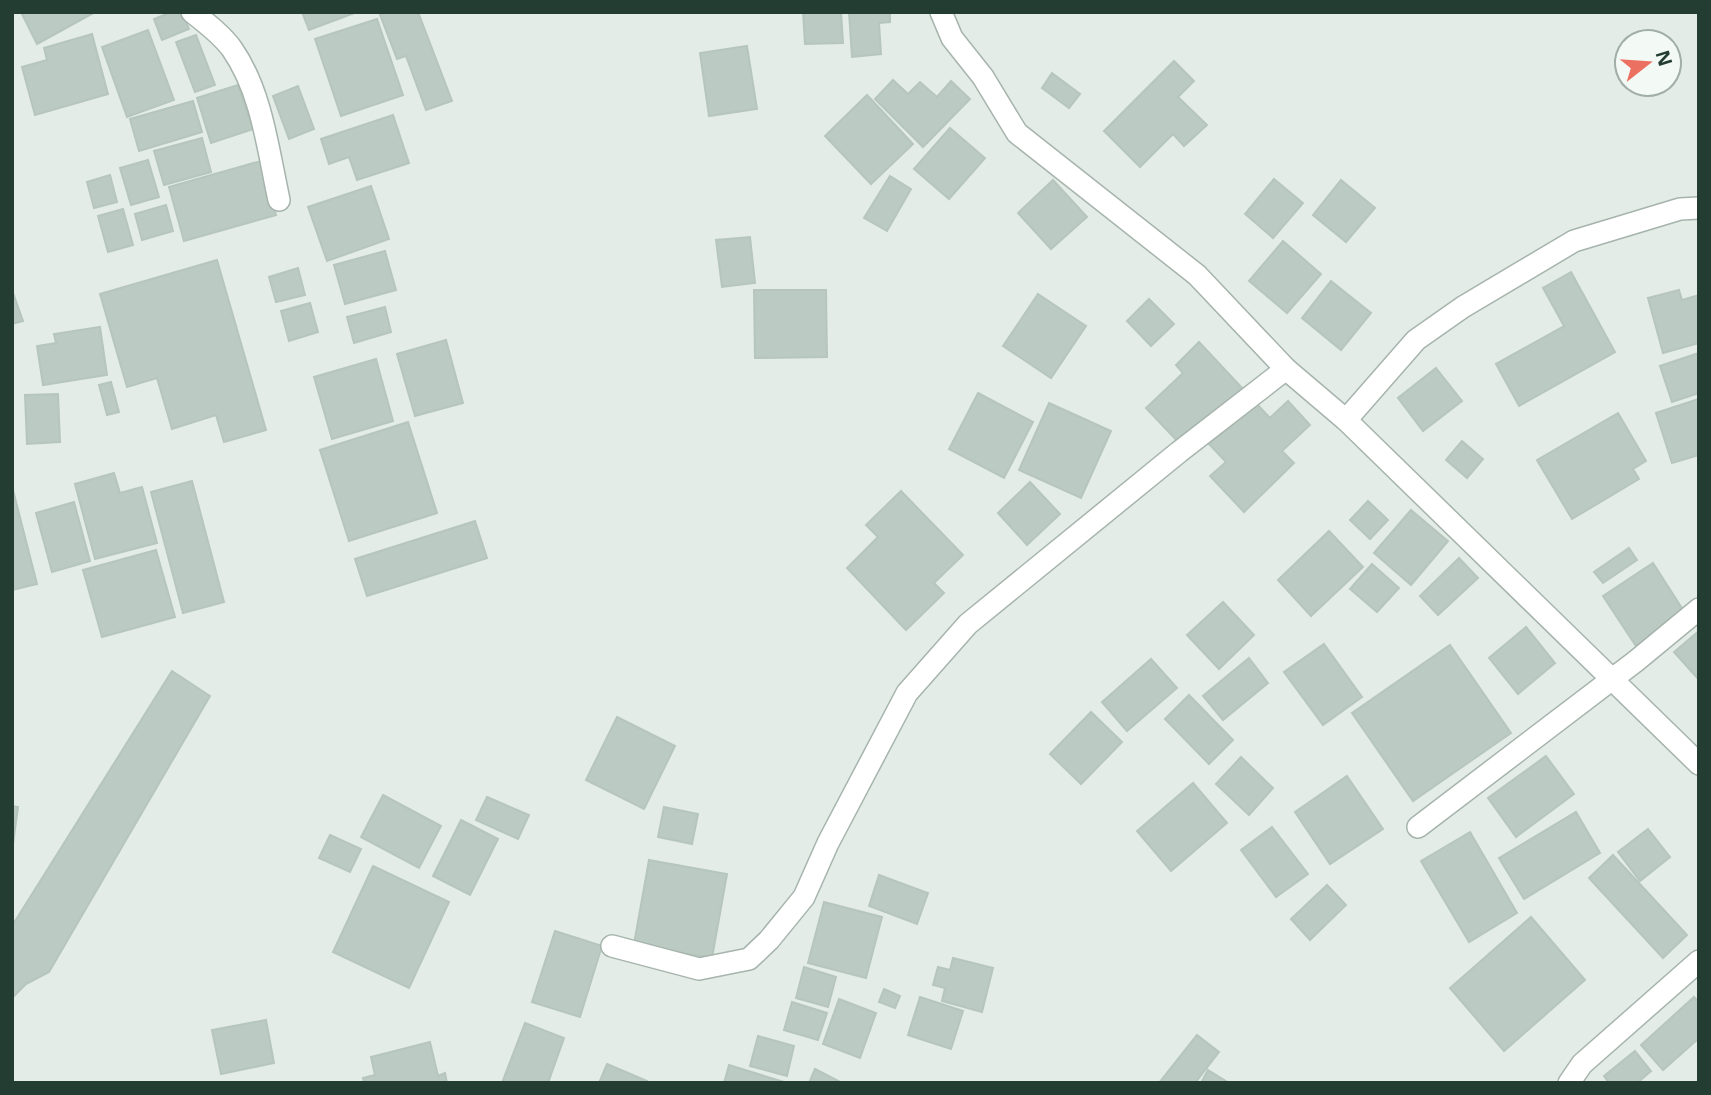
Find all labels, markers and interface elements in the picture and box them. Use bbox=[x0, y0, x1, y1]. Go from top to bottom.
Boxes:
north arrow bbox=[1613, 28, 1683, 98]
text: N bbox=[1650, 47, 1679, 69]

